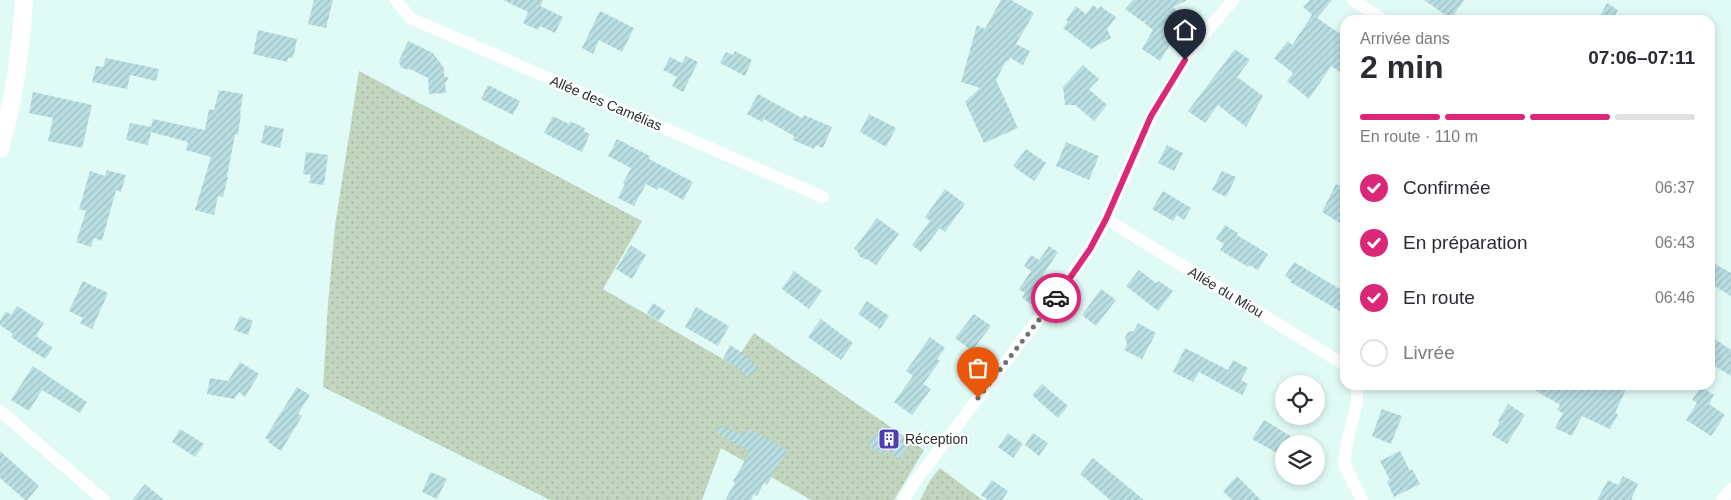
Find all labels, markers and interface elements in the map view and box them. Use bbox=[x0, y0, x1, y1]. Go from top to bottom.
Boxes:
pin bbox=[1164, 9, 1206, 60]
icon: home bbox=[1171, 16, 1199, 44]
text: Arrivée dans bbox=[1360, 30, 1450, 47]
text: 07:06–07:11 bbox=[1588, 47, 1695, 68]
text: 2 min bbox=[1360, 49, 1444, 85]
street label: Allée des Camélias bbox=[548, 72, 664, 134]
text: En route · 110 m bbox=[1360, 128, 1478, 145]
icon: check bbox=[1360, 174, 1388, 202]
text: Confirmée bbox=[1403, 177, 1491, 198]
text: 06:37 bbox=[1655, 179, 1695, 196]
icon: check bbox=[1360, 229, 1388, 257]
text: En préparation bbox=[1403, 232, 1528, 253]
text: 06:43 bbox=[1655, 234, 1695, 251]
street label: Allée du Miou bbox=[1186, 263, 1266, 321]
courier bbox=[1031, 273, 1081, 323]
icon: car bbox=[1042, 284, 1070, 312]
icon: check bbox=[1360, 284, 1388, 312]
text: En route bbox=[1403, 287, 1475, 308]
text: 06:46 bbox=[1655, 289, 1695, 306]
text: Livrée bbox=[1403, 342, 1455, 363]
pin bbox=[957, 347, 999, 398]
icon: bag bbox=[964, 354, 992, 382]
map controls bbox=[1275, 375, 1325, 485]
button: locate bbox=[1275, 375, 1325, 425]
building icon: Réception bbox=[877, 427, 901, 451]
place label: Réception bbox=[905, 431, 968, 447]
button: layers bbox=[1275, 435, 1325, 485]

